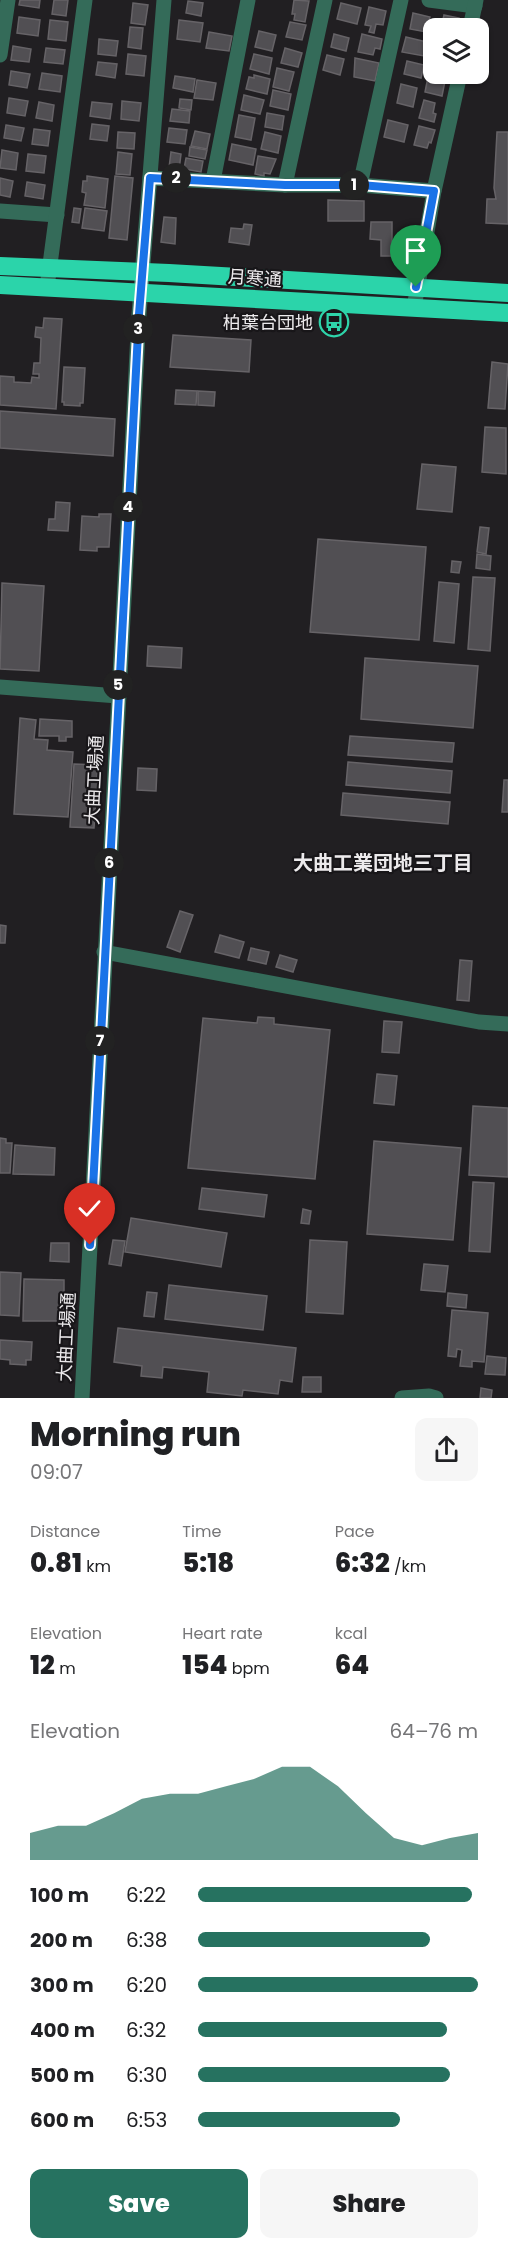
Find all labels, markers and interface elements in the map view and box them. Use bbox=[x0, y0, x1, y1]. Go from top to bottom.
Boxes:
map controls bbox=[423, 18, 489, 84]
button: layers bbox=[423, 18, 489, 84]
pin: 2 bbox=[161, 163, 191, 193]
text: 2 bbox=[171, 166, 181, 189]
pin: 1 bbox=[339, 170, 369, 200]
text: 1 bbox=[351, 173, 357, 196]
pin bbox=[390, 225, 441, 287]
icon: arrive bbox=[399, 234, 432, 267]
street label: 月寒通 bbox=[227, 264, 283, 292]
bus stop icon: 柏葉台団地 bbox=[318, 306, 350, 338]
place label: 柏葉台団地 bbox=[223, 310, 313, 335]
pin: 3 bbox=[123, 314, 153, 344]
text: 3 bbox=[133, 317, 143, 340]
pin: 4 bbox=[113, 492, 143, 522]
text: 4 bbox=[123, 495, 133, 518]
pin: 5 bbox=[103, 670, 133, 700]
text: 5 bbox=[113, 673, 123, 696]
street label: 大曲工場通 bbox=[79, 734, 109, 826]
pin: 6 bbox=[94, 848, 124, 878]
district label: 大曲工業団地三丁目 bbox=[293, 849, 473, 877]
text: 6 bbox=[104, 851, 114, 874]
pin: 7 bbox=[85, 1026, 115, 1056]
text: 7 bbox=[96, 1029, 104, 1052]
pin bbox=[64, 1183, 115, 1245]
icon: check bbox=[73, 1192, 106, 1225]
street label: 大曲工場通 bbox=[51, 1291, 81, 1383]
text: Morning run bbox=[30, 1411, 241, 1458]
button: share bbox=[415, 1418, 478, 1481]
text: 09:07 bbox=[30, 1458, 83, 1486]
text: Distance bbox=[30, 1520, 100, 1543]
text: Time bbox=[182, 1520, 221, 1543]
text: Pace bbox=[335, 1520, 374, 1543]
text: 0.81 bbox=[30, 1545, 82, 1581]
text: 5:18 bbox=[182, 1545, 234, 1581]
text: 6:32 bbox=[335, 1545, 390, 1581]
text: km bbox=[82, 1555, 111, 1578]
text: /km bbox=[390, 1555, 426, 1578]
text: Elevation bbox=[30, 1622, 102, 1645]
text: Heart rate bbox=[182, 1622, 263, 1645]
text: kcal bbox=[335, 1622, 367, 1645]
text: 12 bbox=[30, 1647, 55, 1683]
text: 154 bbox=[182, 1647, 227, 1683]
text: 64 bbox=[335, 1647, 369, 1683]
text: m bbox=[55, 1657, 76, 1680]
text: bpm bbox=[227, 1657, 270, 1680]
text: Elevation bbox=[30, 1717, 120, 1745]
text: 64–76 m bbox=[390, 1717, 478, 1745]
text: 100 m bbox=[30, 1881, 89, 1909]
text: 6:22 bbox=[126, 1881, 166, 1909]
text: 200 m bbox=[30, 1926, 93, 1954]
text: 6:38 bbox=[126, 1926, 167, 1954]
text: 300 m bbox=[30, 1971, 94, 1999]
text: 6:20 bbox=[126, 1971, 167, 1999]
text: 400 m bbox=[30, 2016, 95, 2044]
text: 6:32 bbox=[126, 2016, 166, 2044]
text: 500 m bbox=[30, 2061, 95, 2089]
text: 6:30 bbox=[126, 2061, 167, 2089]
text: 600 m bbox=[30, 2106, 94, 2134]
text: 6:53 bbox=[126, 2106, 167, 2134]
button: Save bbox=[30, 2169, 248, 2238]
button: Share bbox=[260, 2169, 478, 2238]

